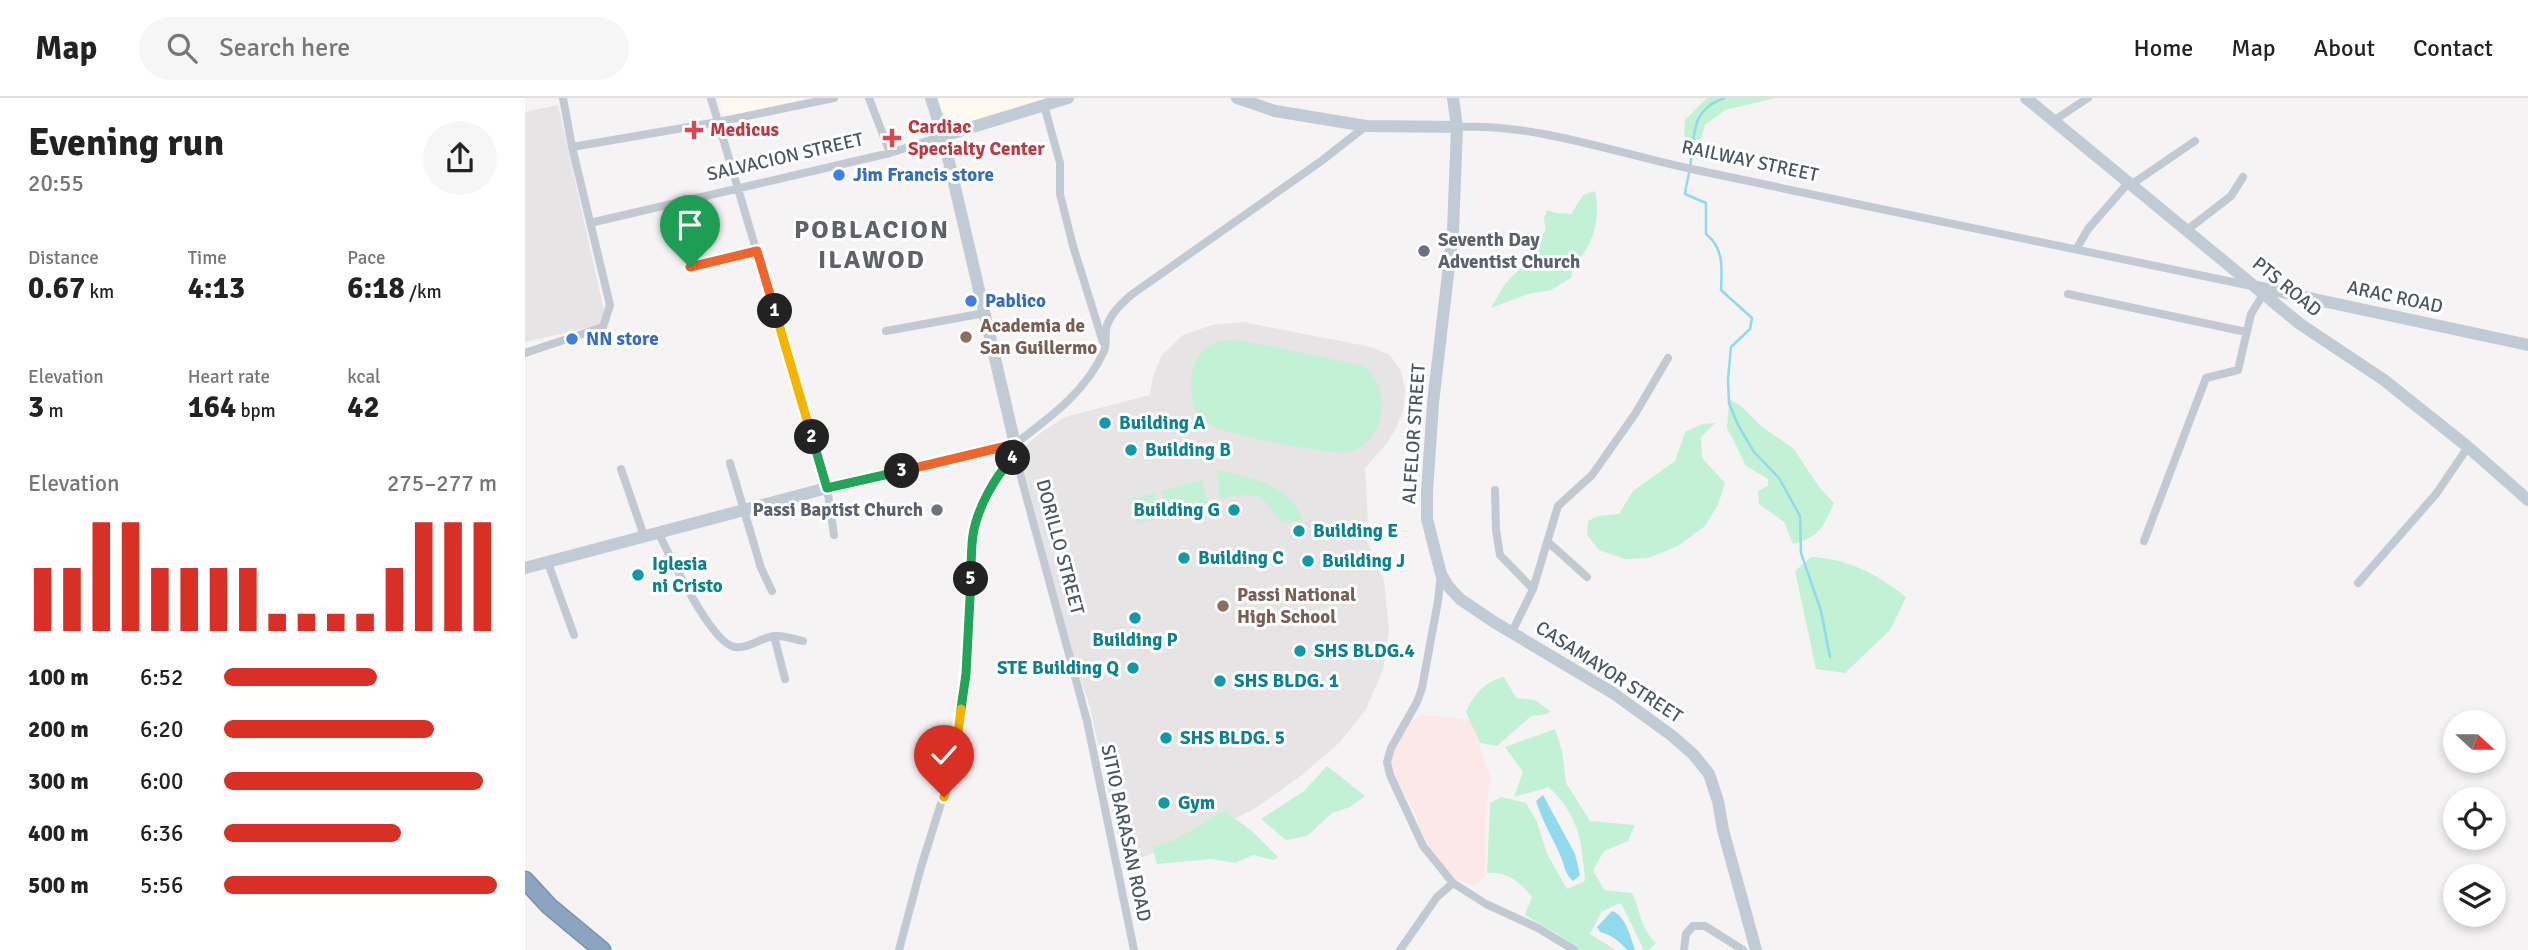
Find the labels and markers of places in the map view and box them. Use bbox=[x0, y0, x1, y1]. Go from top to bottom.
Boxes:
place label: Cardiac Specialty Center bbox=[908, 115, 1045, 161]
place label: Medicus bbox=[710, 118, 779, 142]
marker: Medicus bbox=[684, 120, 704, 140]
marker: Cardiac Specialty Center bbox=[882, 128, 902, 148]
place label: Jim Francis store bbox=[853, 163, 994, 187]
marker: Jim Francis store bbox=[831, 167, 847, 183]
pin bbox=[660, 195, 720, 267]
place label: Seventh Day Adventist Church bbox=[1438, 228, 1580, 274]
marker: Seventh Day Adventist Church bbox=[1416, 243, 1432, 259]
place label: Pablico bbox=[985, 289, 1046, 313]
marker: Pablico bbox=[963, 293, 979, 309]
pin: 1 bbox=[757, 294, 793, 328]
place label: Academia de San Guillermo bbox=[980, 314, 1097, 360]
place label: NN store bbox=[586, 327, 659, 351]
marker: Academia de San Guillermo bbox=[958, 329, 974, 345]
marker: NN store bbox=[564, 331, 580, 347]
place label: Building A bbox=[1119, 411, 1205, 435]
marker: Building A bbox=[1097, 415, 1113, 431]
pin: 2 bbox=[795, 420, 829, 454]
place label: Building B bbox=[1145, 438, 1231, 462]
pin: 4 bbox=[995, 440, 1030, 476]
marker: Building B bbox=[1123, 442, 1139, 458]
pin: 3 bbox=[885, 454, 919, 488]
place label: Passi Baptist Church bbox=[753, 498, 923, 522]
place label: Building G bbox=[1133, 498, 1220, 522]
marker: Passi Baptist Church bbox=[929, 502, 945, 518]
marker: Building G bbox=[1226, 502, 1242, 518]
place label: Building E bbox=[1313, 519, 1398, 543]
marker: Building E bbox=[1291, 523, 1307, 539]
place label: Building C bbox=[1198, 546, 1284, 570]
place label: Building J bbox=[1322, 549, 1405, 573]
marker: Building C bbox=[1176, 550, 1192, 566]
place label: Iglesia ni Cristo bbox=[652, 552, 723, 598]
marker: Building J bbox=[1300, 553, 1316, 569]
pin: 5 bbox=[953, 561, 989, 596]
marker: Iglesia ni Cristo bbox=[630, 567, 646, 583]
place label: Passi National High School bbox=[1237, 583, 1356, 629]
marker: Passi National High School bbox=[1215, 598, 1231, 614]
marker: Building P bbox=[1127, 610, 1143, 626]
place label: Building P bbox=[1092, 628, 1178, 652]
place label: SHS BLDG.4 bbox=[1314, 639, 1415, 663]
marker: SHS BLDG.4 bbox=[1292, 643, 1308, 659]
place label: STE Building Q bbox=[997, 656, 1119, 680]
marker: STE Building Q bbox=[1125, 660, 1141, 676]
place label: SHS BLDG. 1 bbox=[1234, 669, 1339, 693]
marker: SHS BLDG. 1 bbox=[1212, 673, 1228, 689]
pin bbox=[914, 725, 974, 797]
place label: SHS BLDG. 5 bbox=[1180, 726, 1285, 750]
marker: SHS BLDG. 5 bbox=[1158, 730, 1174, 746]
place label: Gym bbox=[1178, 791, 1215, 815]
marker: Gym bbox=[1156, 795, 1172, 811]

